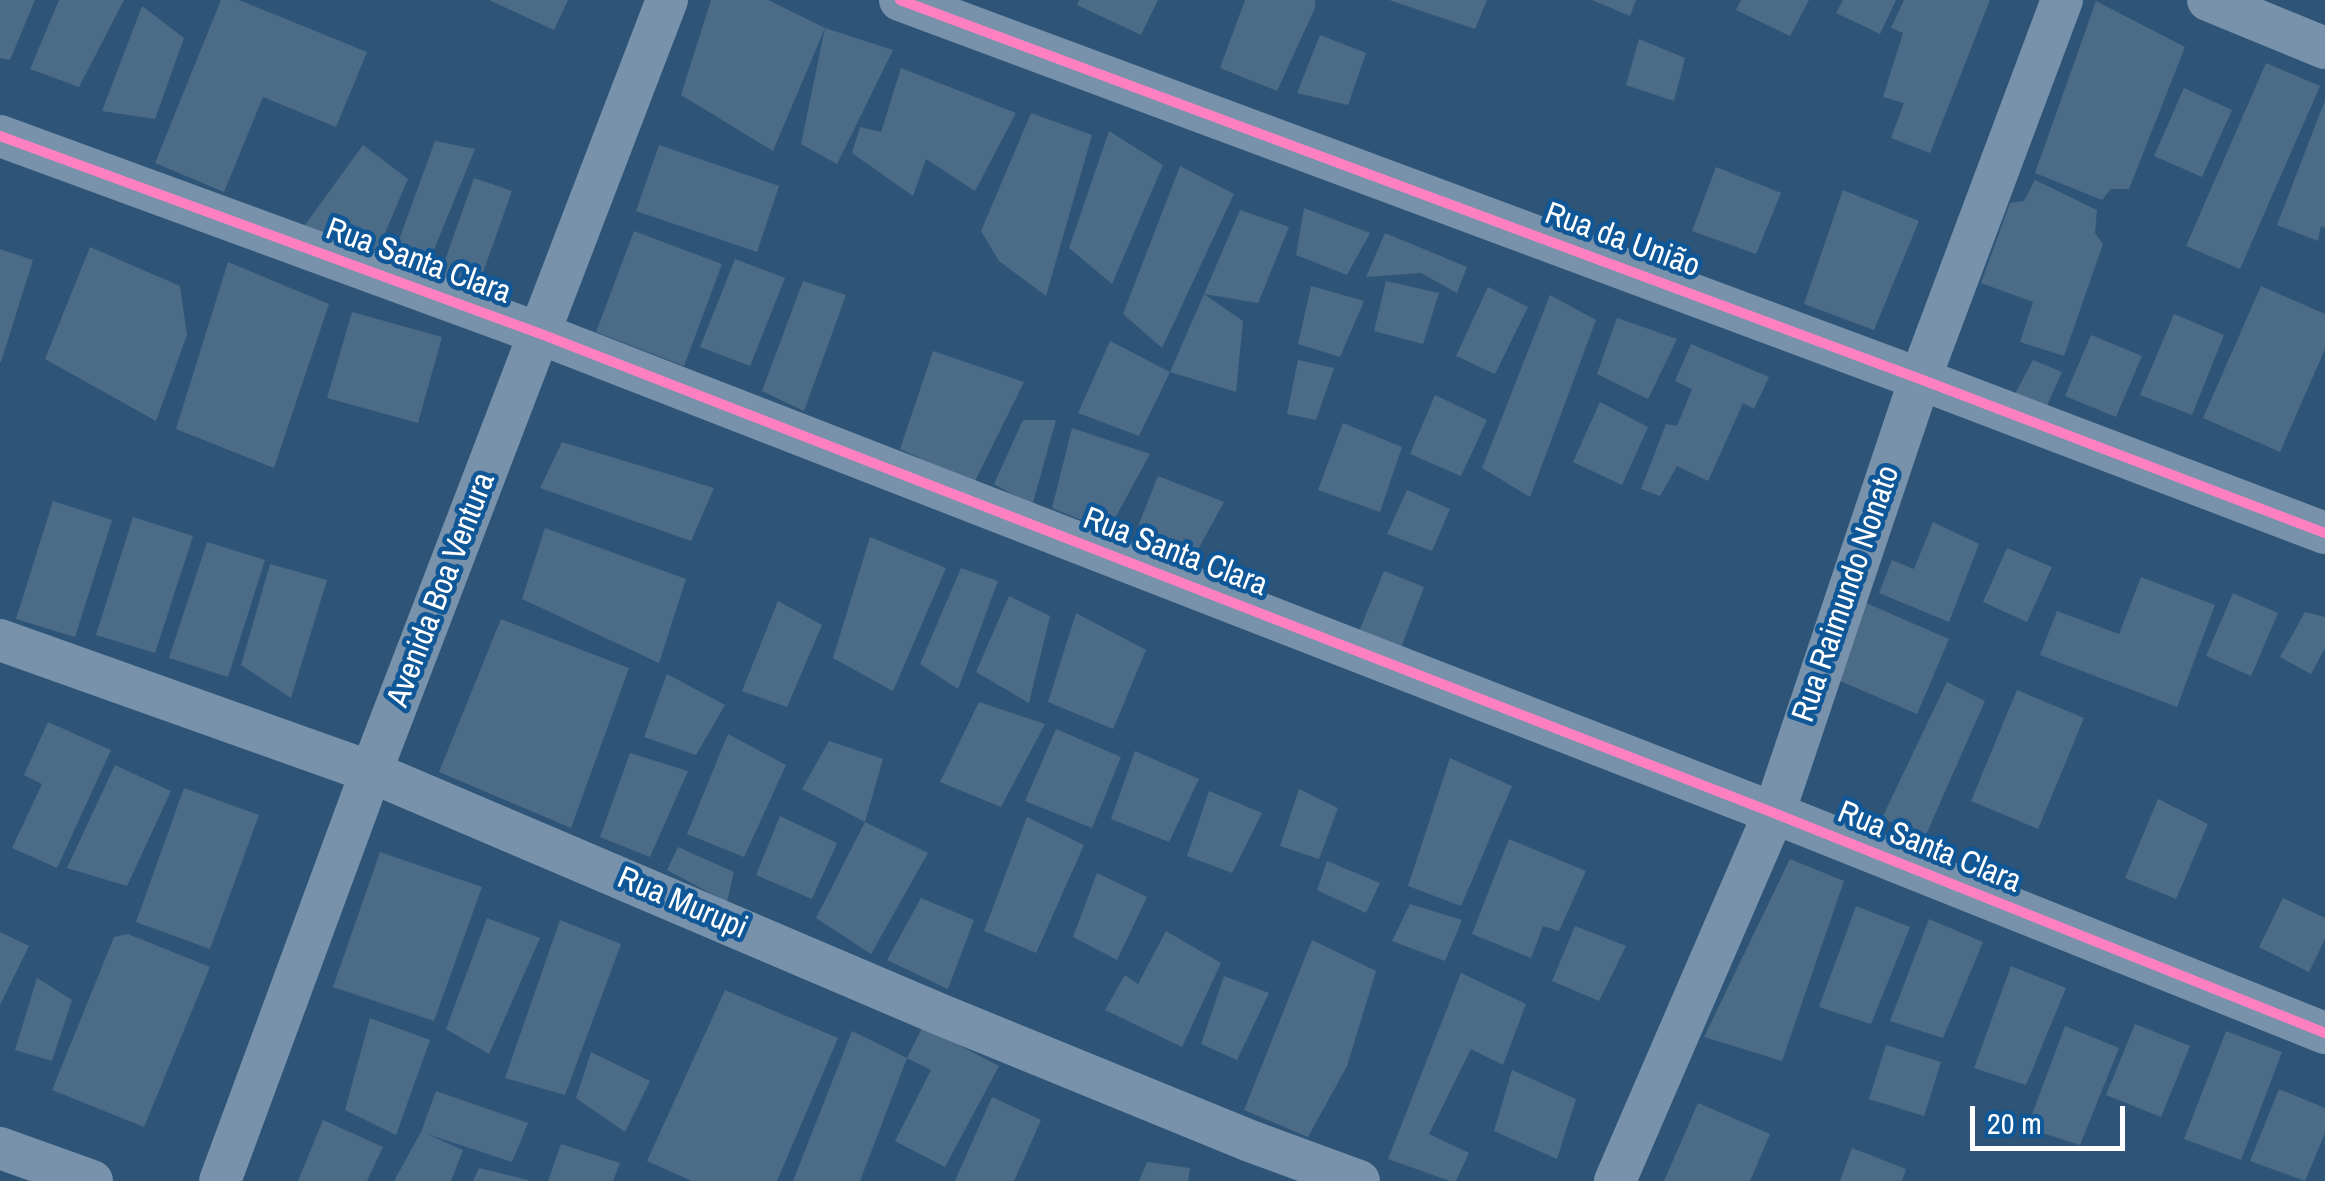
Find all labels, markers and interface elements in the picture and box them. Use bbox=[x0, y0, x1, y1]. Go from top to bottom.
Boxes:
street label: Rua da União bbox=[1539, 195, 1705, 287]
street label: Rua Santa Clara bbox=[320, 211, 516, 313]
street label: Rua Raimundo Nonato bbox=[1785, 461, 1909, 727]
street label: Avenida Boa Ventura bbox=[380, 468, 504, 712]
street label: Rua Santa Clara bbox=[1078, 500, 1272, 606]
street label: Rua Santa Clara bbox=[1832, 794, 2026, 902]
street label: Rua Murupi bbox=[611, 860, 753, 948]
scale bar bbox=[1975, 1086, 2130, 1148]
text: 20 m bbox=[1987, 1103, 2042, 1143]

